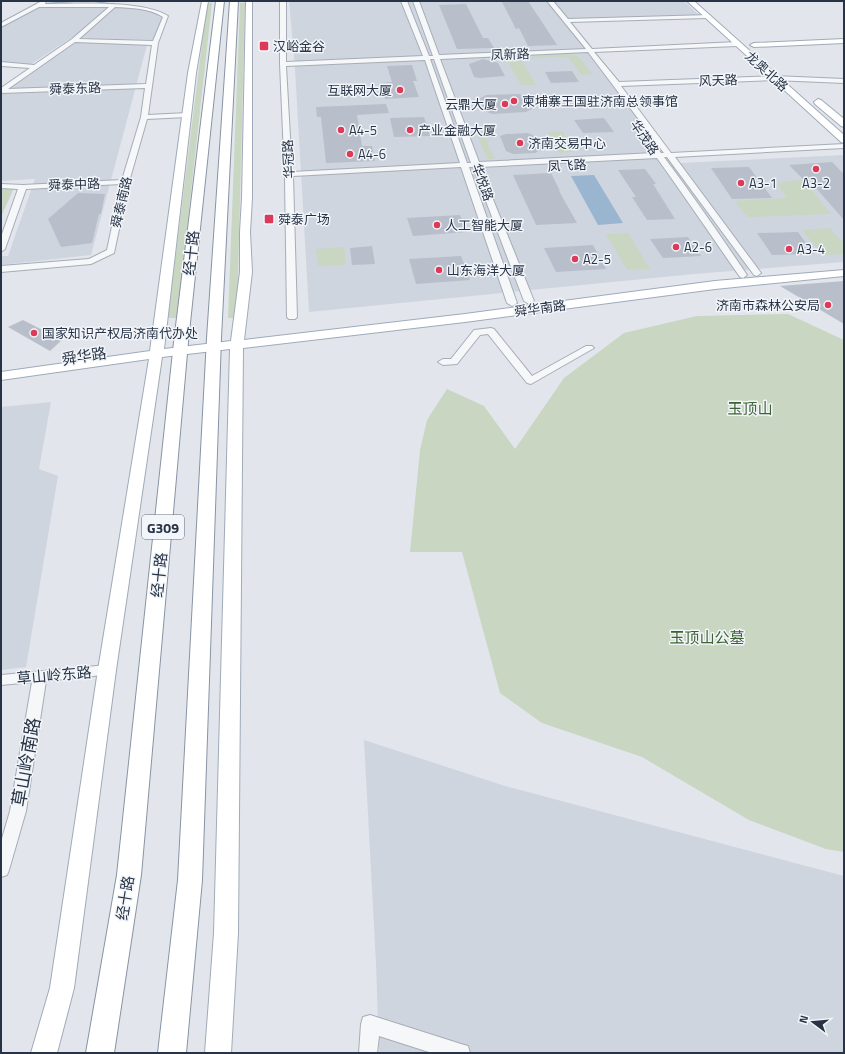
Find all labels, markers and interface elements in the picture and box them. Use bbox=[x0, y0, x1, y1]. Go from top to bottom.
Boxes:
place label: 汉峪金谷 bbox=[273, 36, 325, 56]
marker: 汉峪金谷 bbox=[258, 40, 270, 52]
street label: 凤新路 bbox=[490, 43, 530, 65]
street label: 龙奥北路 bbox=[741, 46, 793, 96]
street label: 风天路 bbox=[698, 69, 738, 91]
street label: 舜泰东路 bbox=[49, 77, 101, 99]
place label: 互联网大厦 bbox=[327, 80, 392, 100]
marker: 互联网大厦 bbox=[395, 85, 405, 95]
place label: 柬埔寨王国驻济南总领事馆 bbox=[522, 91, 678, 111]
place label: 云鼎大厦 bbox=[445, 94, 497, 114]
marker: 柬埔寨王国驻济南总领事馆 bbox=[509, 96, 519, 106]
marker: 云鼎大厦 bbox=[500, 99, 510, 109]
street label: 华茂路 bbox=[626, 115, 664, 159]
place label: A4-5 bbox=[349, 120, 377, 140]
place label: 产业金融大厦 bbox=[418, 120, 496, 140]
marker: A4-5 bbox=[336, 125, 346, 135]
marker: 产业金融大厦 bbox=[405, 125, 415, 135]
place label: 济南交易中心 bbox=[528, 133, 606, 153]
marker: 济南交易中心 bbox=[515, 138, 525, 148]
street label: 华冠路 bbox=[277, 139, 299, 179]
place label: A4-6 bbox=[358, 144, 386, 164]
marker: A4-6 bbox=[345, 149, 355, 159]
street label: 凤飞路 bbox=[547, 154, 587, 176]
street label: 华悦路 bbox=[467, 160, 499, 204]
marker: A3-2 bbox=[811, 164, 821, 174]
street label: 舜泰中路 bbox=[48, 173, 100, 195]
place label: A3-1 bbox=[749, 173, 777, 193]
place label: A3-2 bbox=[802, 173, 830, 193]
street label: 舜泰南路 bbox=[105, 174, 137, 230]
marker: A3-1 bbox=[736, 178, 746, 188]
place label: 舜泰广场 bbox=[278, 209, 330, 229]
marker: 舜泰广场 bbox=[263, 213, 275, 225]
place label: 人工智能大厦 bbox=[445, 215, 523, 235]
marker: 人工智能大厦 bbox=[432, 220, 442, 230]
street label: 经十路 bbox=[177, 229, 205, 277]
place label: A2-6 bbox=[684, 237, 712, 257]
place label: A3-4 bbox=[797, 239, 825, 259]
marker: A2-6 bbox=[671, 242, 681, 252]
marker: A3-4 bbox=[784, 244, 794, 254]
place label: A2-5 bbox=[583, 249, 611, 269]
marker: A2-5 bbox=[570, 254, 580, 264]
place label: 山东海洋大厦 bbox=[447, 260, 525, 280]
marker: 山东海洋大厦 bbox=[434, 265, 444, 275]
street label: 舜华南路 bbox=[513, 294, 567, 322]
place label: 济南市森林公安局 bbox=[716, 295, 820, 315]
marker: 济南市森林公安局 bbox=[823, 300, 833, 310]
place label: 国家知识产权局济南代办处 bbox=[42, 323, 198, 343]
marker: 国家知识产权局济南代办处 bbox=[29, 328, 39, 338]
street label: 舜华路 bbox=[60, 341, 108, 371]
park label: 玉顶山 bbox=[727, 397, 773, 420]
road number: G309 bbox=[142, 515, 184, 539]
street label: 经十路 bbox=[145, 551, 173, 599]
park label: 玉顶山公墓 bbox=[669, 626, 745, 649]
street label: 草山岭东路 bbox=[16, 660, 92, 690]
street label: 草山岭南路 bbox=[5, 715, 47, 809]
street label: 经十路 bbox=[110, 874, 140, 922]
north arrow bbox=[793, 1002, 833, 1042]
text: N bbox=[795, 1013, 812, 1025]

